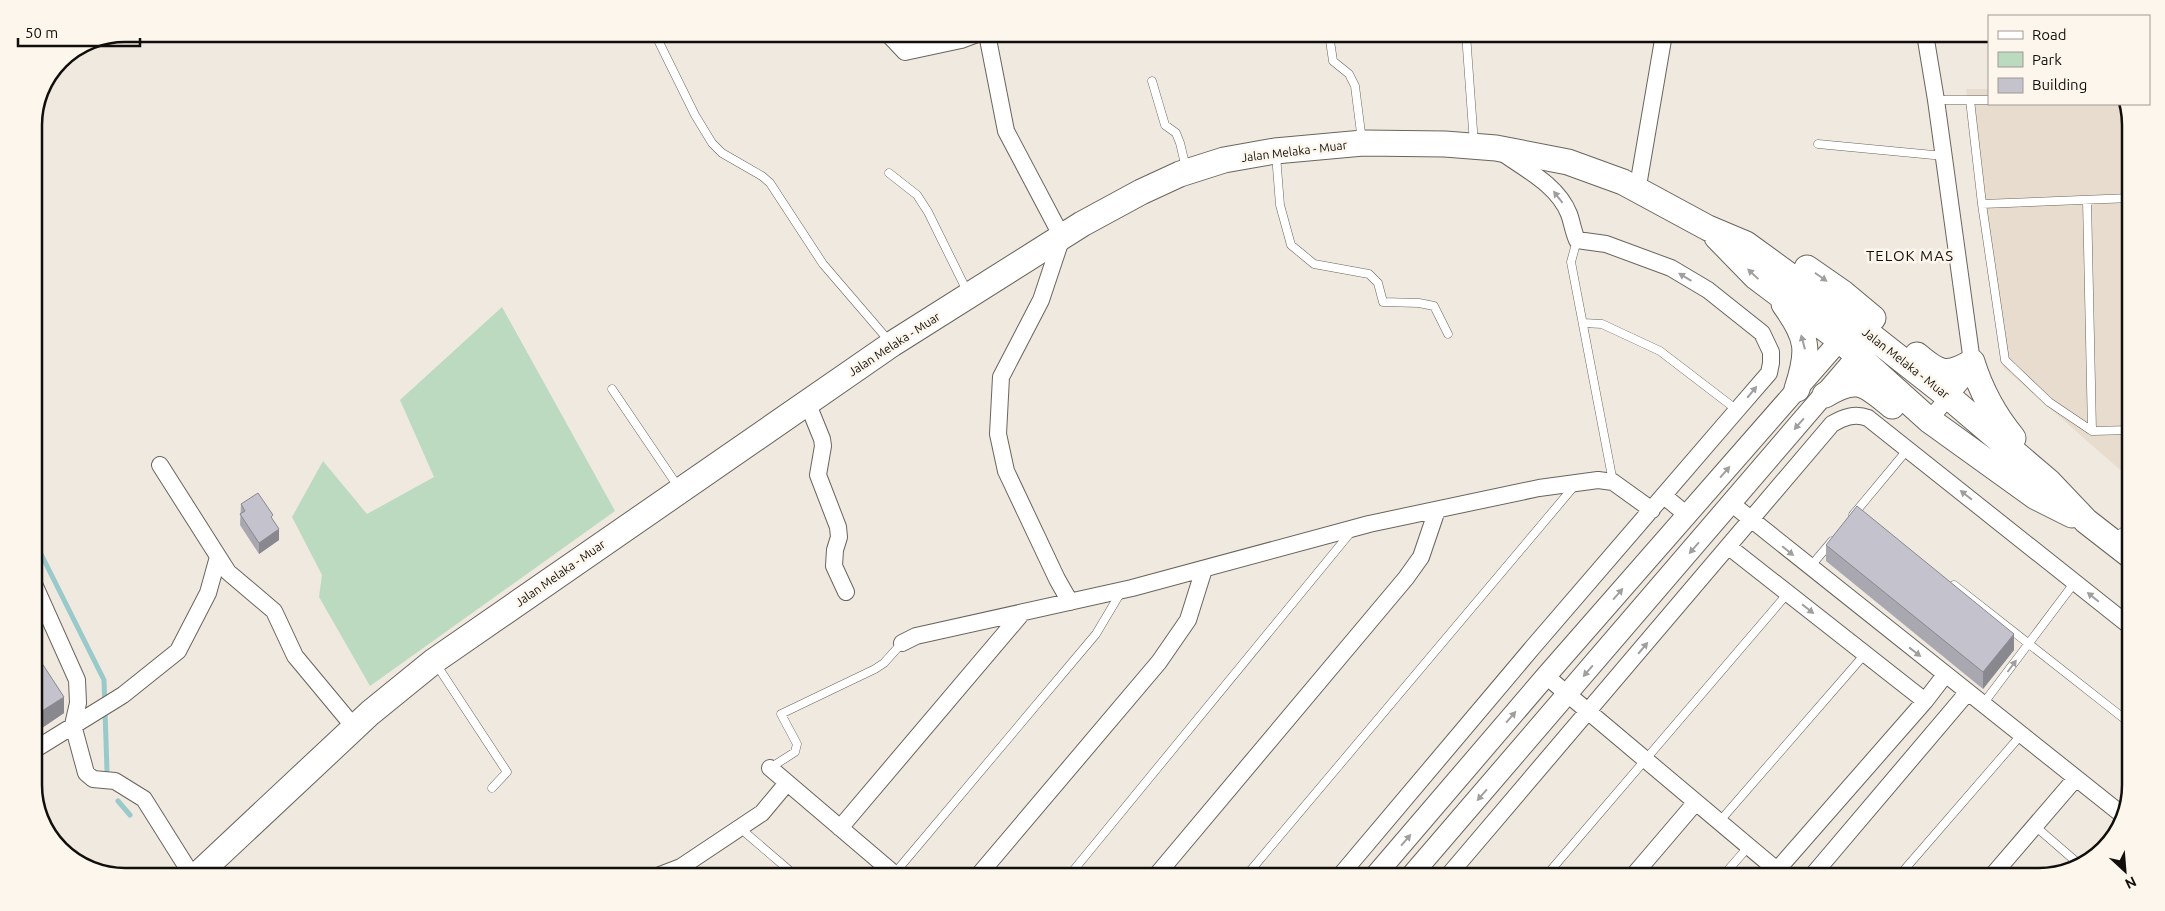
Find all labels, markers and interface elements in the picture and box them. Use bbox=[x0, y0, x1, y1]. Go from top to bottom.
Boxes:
scale bar bbox=[18, 15, 140, 47]
legend bbox=[1988, 15, 2150, 105]
text: 50 m bbox=[25, 24, 58, 41]
text: Road bbox=[2032, 26, 2067, 43]
text: Park bbox=[2032, 51, 2062, 68]
text: Building bbox=[2032, 76, 2087, 93]
street label: Jalan Melaka - Muar bbox=[1240, 138, 1348, 164]
one-way arrow bbox=[1552, 191, 1563, 204]
district label: TELOK MAS bbox=[1866, 247, 1954, 264]
one-way arrow bbox=[1747, 268, 1760, 279]
one-way arrow bbox=[1679, 272, 1692, 281]
one-way arrow bbox=[1814, 272, 1828, 282]
street label: Jalan Melaka - Muar bbox=[846, 309, 943, 378]
street label: Jalan Melaka - Muar bbox=[1860, 325, 1952, 401]
one-way arrow bbox=[1799, 334, 1807, 349]
one-way arrow bbox=[1747, 386, 1758, 399]
one-way arrow bbox=[1793, 418, 1805, 430]
one-way arrow bbox=[1719, 466, 1731, 478]
one-way arrow bbox=[1960, 490, 1973, 501]
street label: Jalan Melaka - Muar bbox=[513, 537, 608, 609]
one-way arrow bbox=[1688, 542, 1700, 554]
one-way arrow bbox=[1781, 545, 1794, 556]
one-way arrow bbox=[1612, 589, 1624, 601]
one-way arrow bbox=[2087, 591, 2100, 602]
one-way arrow bbox=[1801, 604, 1814, 615]
one-way arrow bbox=[1637, 642, 1648, 655]
one-way arrow bbox=[1908, 646, 1921, 657]
one-way arrow bbox=[2007, 659, 2017, 673]
one-way arrow bbox=[1582, 665, 1594, 677]
one-way arrow bbox=[1506, 710, 1517, 723]
one-way arrow bbox=[1476, 788, 1488, 800]
one-way arrow bbox=[1400, 834, 1411, 847]
north arrow bbox=[2100, 846, 2150, 896]
text: N bbox=[2122, 873, 2139, 892]

